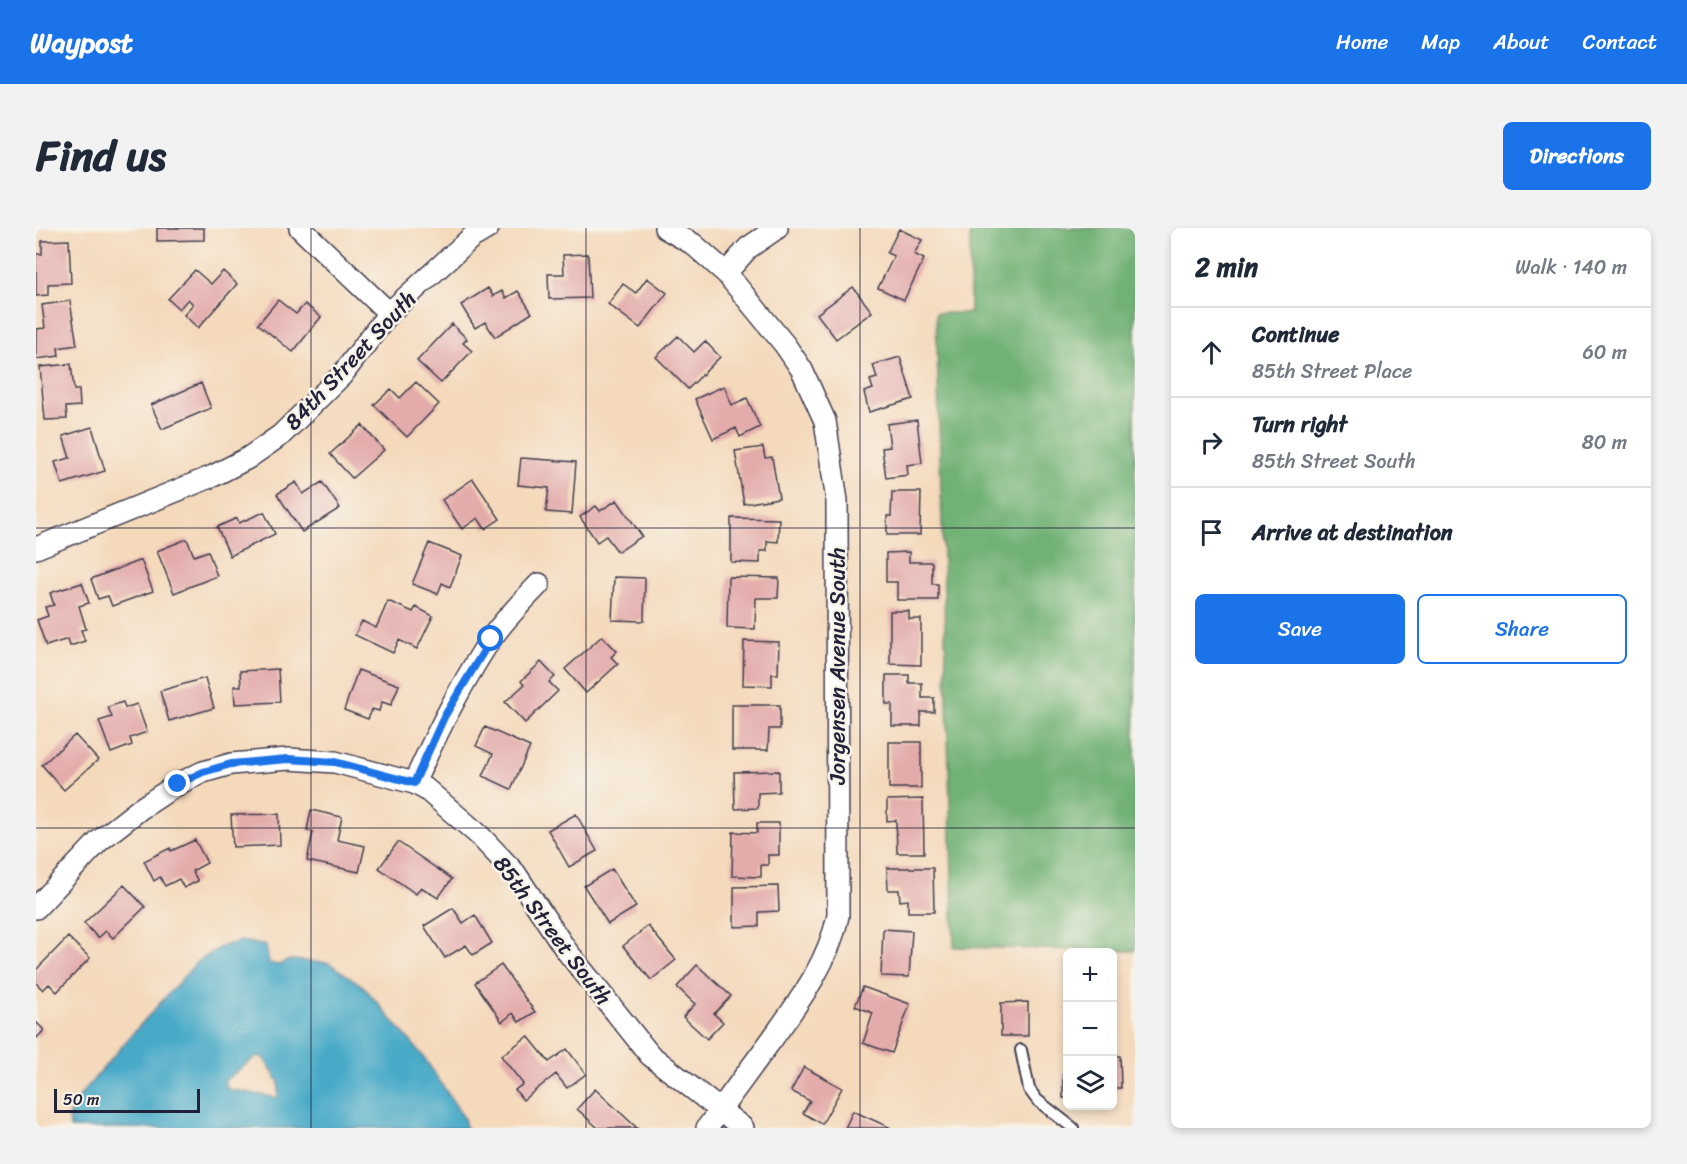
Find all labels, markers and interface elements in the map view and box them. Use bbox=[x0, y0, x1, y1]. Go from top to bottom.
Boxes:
text: Waypost bbox=[30, 18, 133, 67]
text: Home bbox=[1336, 23, 1388, 61]
text: Map bbox=[1421, 23, 1460, 61]
text: About bbox=[1493, 23, 1550, 61]
text: Contact bbox=[1583, 23, 1657, 61]
text: Find us bbox=[36, 119, 166, 193]
button: Directions bbox=[1503, 122, 1651, 190]
text: 2 min bbox=[1195, 244, 1258, 290]
text: Walk · 140 m bbox=[1515, 250, 1627, 285]
street label: 84th Street South bbox=[275, 281, 426, 440]
text: Continue bbox=[1252, 315, 1340, 354]
text: 60 m bbox=[1582, 335, 1627, 370]
icon: ahead bbox=[1195, 336, 1228, 369]
text: 85th Street Place bbox=[1252, 354, 1412, 389]
text: Turn right bbox=[1252, 405, 1347, 444]
text: 80 m bbox=[1582, 425, 1627, 460]
icon: right bbox=[1195, 426, 1228, 459]
text: 85th Street South bbox=[1252, 444, 1416, 479]
text: Arrive at destination bbox=[1252, 513, 1453, 552]
icon: arrive bbox=[1195, 516, 1228, 549]
street label: Jorgensen Avenue South bbox=[818, 547, 857, 786]
button: Save bbox=[1195, 594, 1405, 664]
button: Share bbox=[1417, 594, 1627, 664]
route start bbox=[477, 625, 503, 651]
route end bbox=[164, 770, 190, 796]
street label: 85th Street South bbox=[483, 847, 622, 1014]
map controls bbox=[1063, 948, 1117, 1110]
button: + bbox=[1063, 948, 1117, 1002]
button: − bbox=[1063, 1002, 1117, 1056]
button: layers bbox=[1063, 1056, 1117, 1110]
text: 50 m bbox=[63, 1085, 99, 1114]
scale bar bbox=[54, 1086, 200, 1114]

